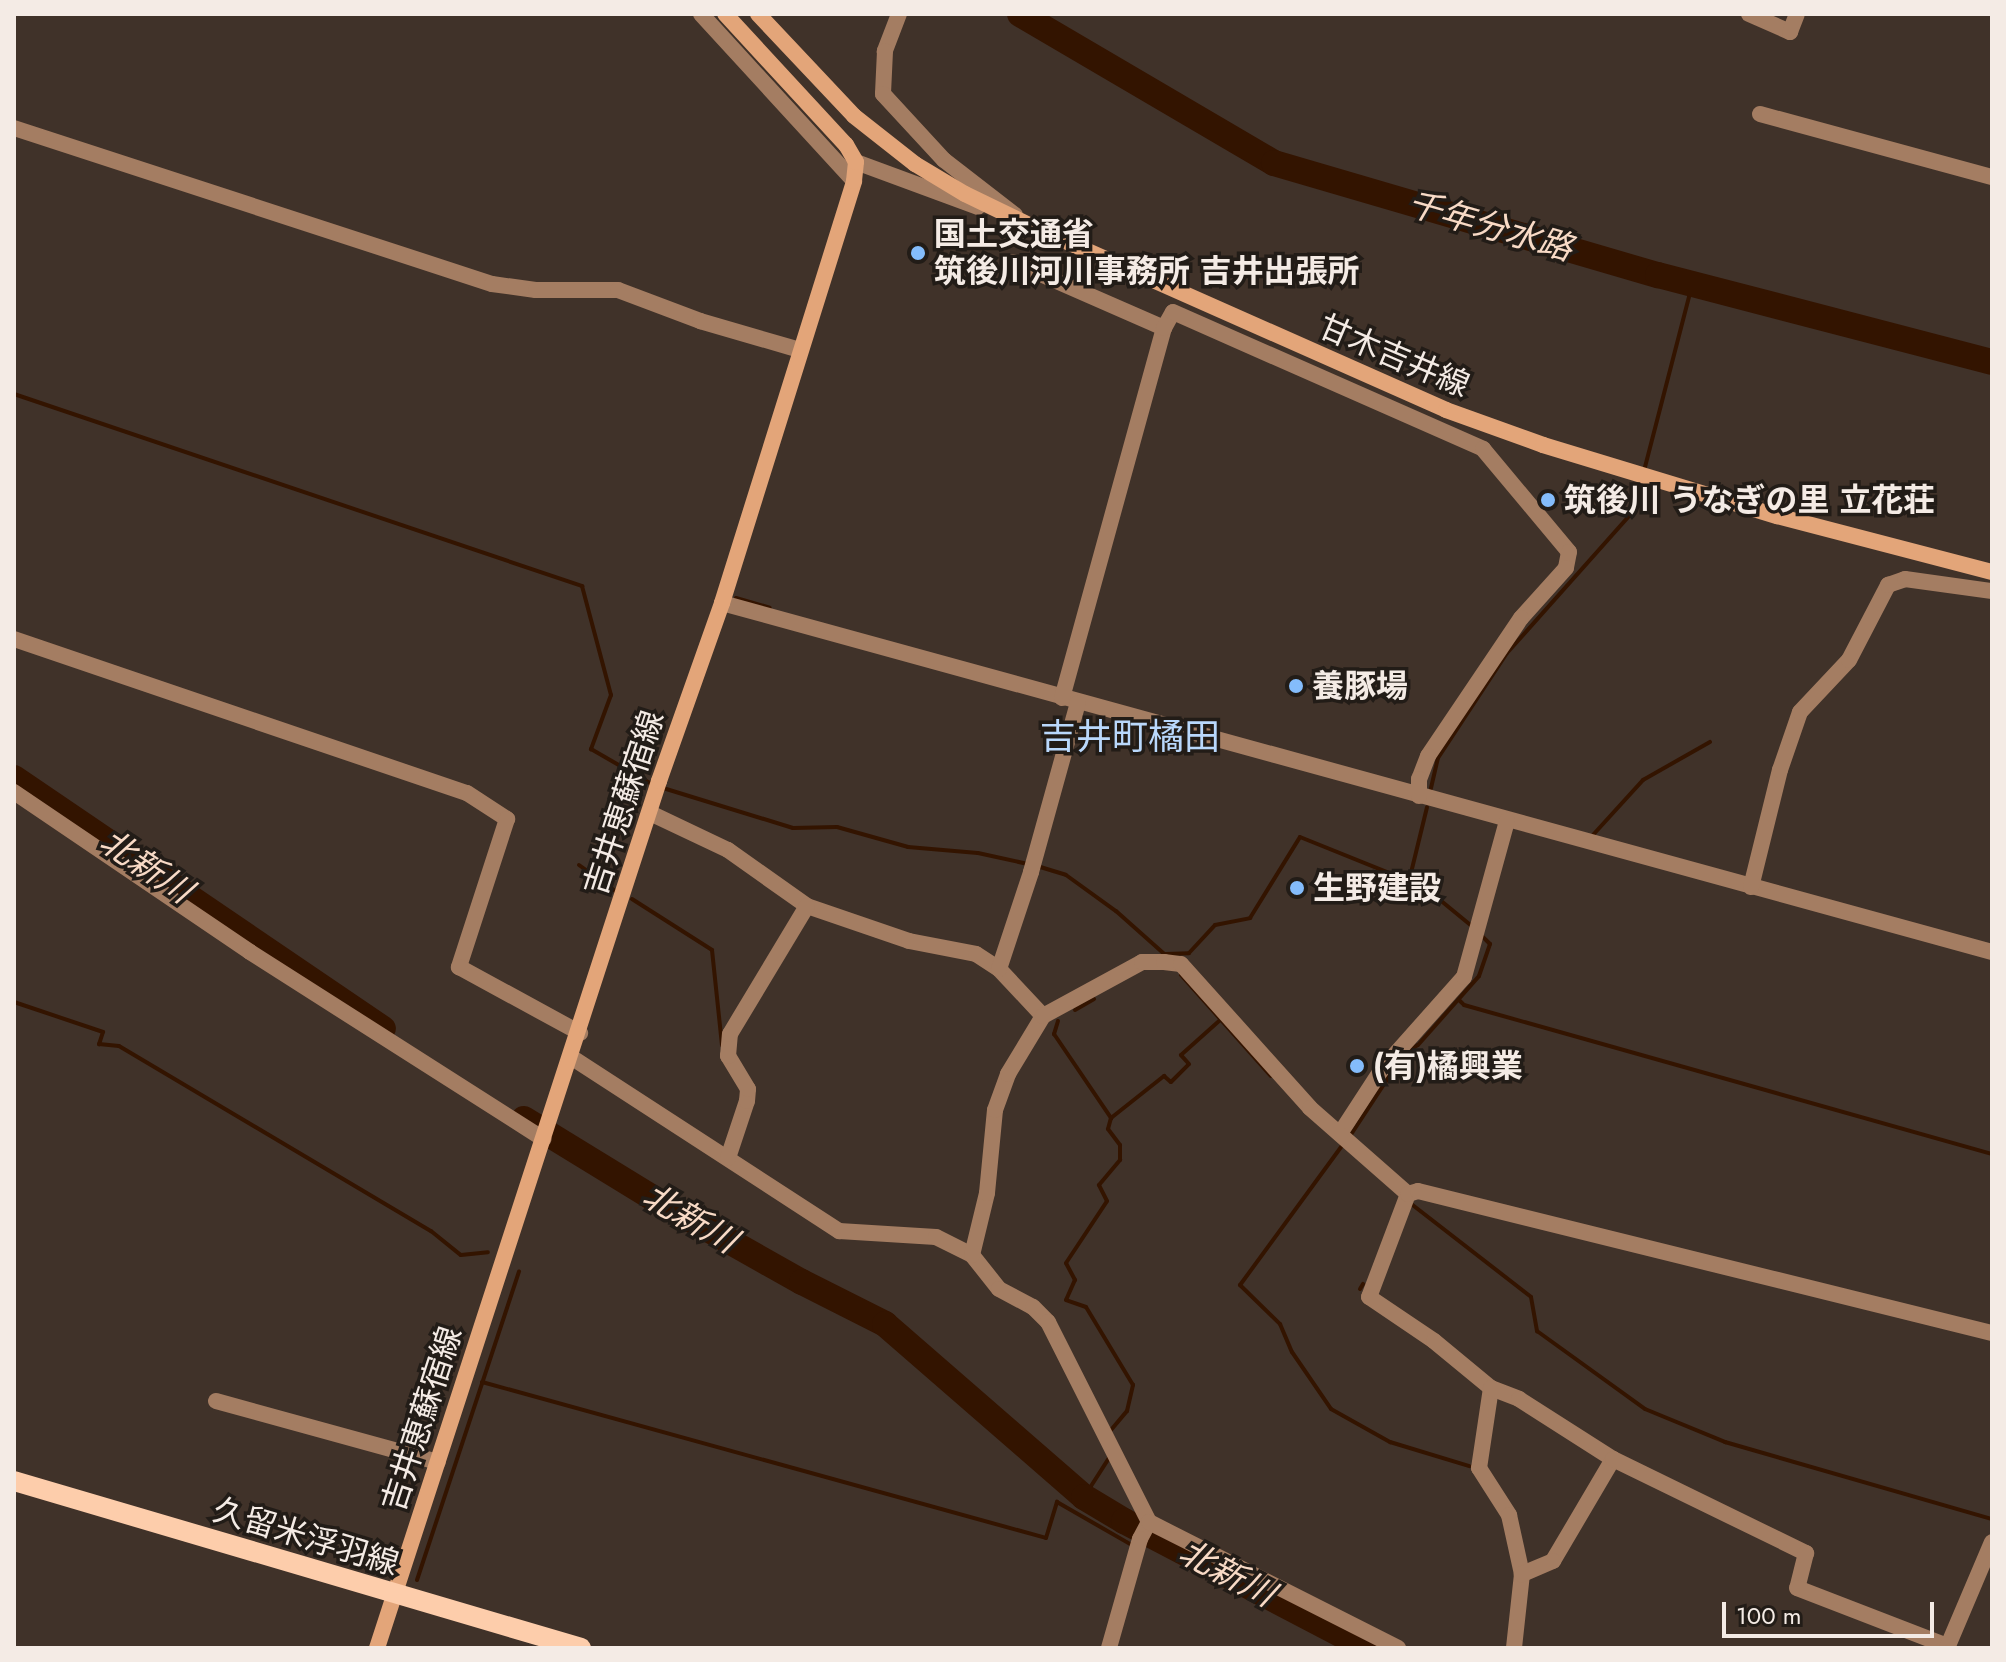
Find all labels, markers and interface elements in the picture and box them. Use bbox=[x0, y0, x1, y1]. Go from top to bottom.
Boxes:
water label: 千年分水路 bbox=[1403, 183, 1577, 269]
place label: 国土交通省 筑後川河川事務所 吉井出張所 bbox=[934, 216, 1360, 291]
marker: 国土交通省 筑後川河川事務所 吉井出張所 bbox=[909, 244, 927, 262]
street label: 甘木吉井線 bbox=[1313, 307, 1475, 405]
place label: 筑後川 うなぎの里 立花荘 bbox=[1564, 481, 1935, 519]
marker: 筑後川 うなぎの里 立花荘 bbox=[1539, 491, 1557, 509]
place label: 養豚場 bbox=[1312, 667, 1408, 705]
marker: 養豚場 bbox=[1287, 677, 1305, 695]
street label: 吉井恵蘇宿線 bbox=[576, 706, 672, 900]
district label: 吉井町橘田 bbox=[1040, 715, 1220, 759]
water label: 北新川 bbox=[92, 821, 200, 911]
place label: 生野建設 bbox=[1313, 869, 1441, 907]
marker: 生野建設 bbox=[1288, 879, 1306, 897]
place label: (有)橘興業 bbox=[1373, 1047, 1523, 1085]
marker: (有)橘興業 bbox=[1348, 1057, 1366, 1075]
water label: 北新川 bbox=[636, 1175, 744, 1261]
street label: 吉井恵蘇宿線 bbox=[374, 1322, 470, 1516]
street label: 久留米浮羽線 bbox=[209, 1491, 403, 1583]
water label: 北新川 bbox=[1172, 1531, 1282, 1615]
scale bar bbox=[1726, 1586, 1938, 1636]
text: 100 m bbox=[1736, 1598, 1802, 1633]

